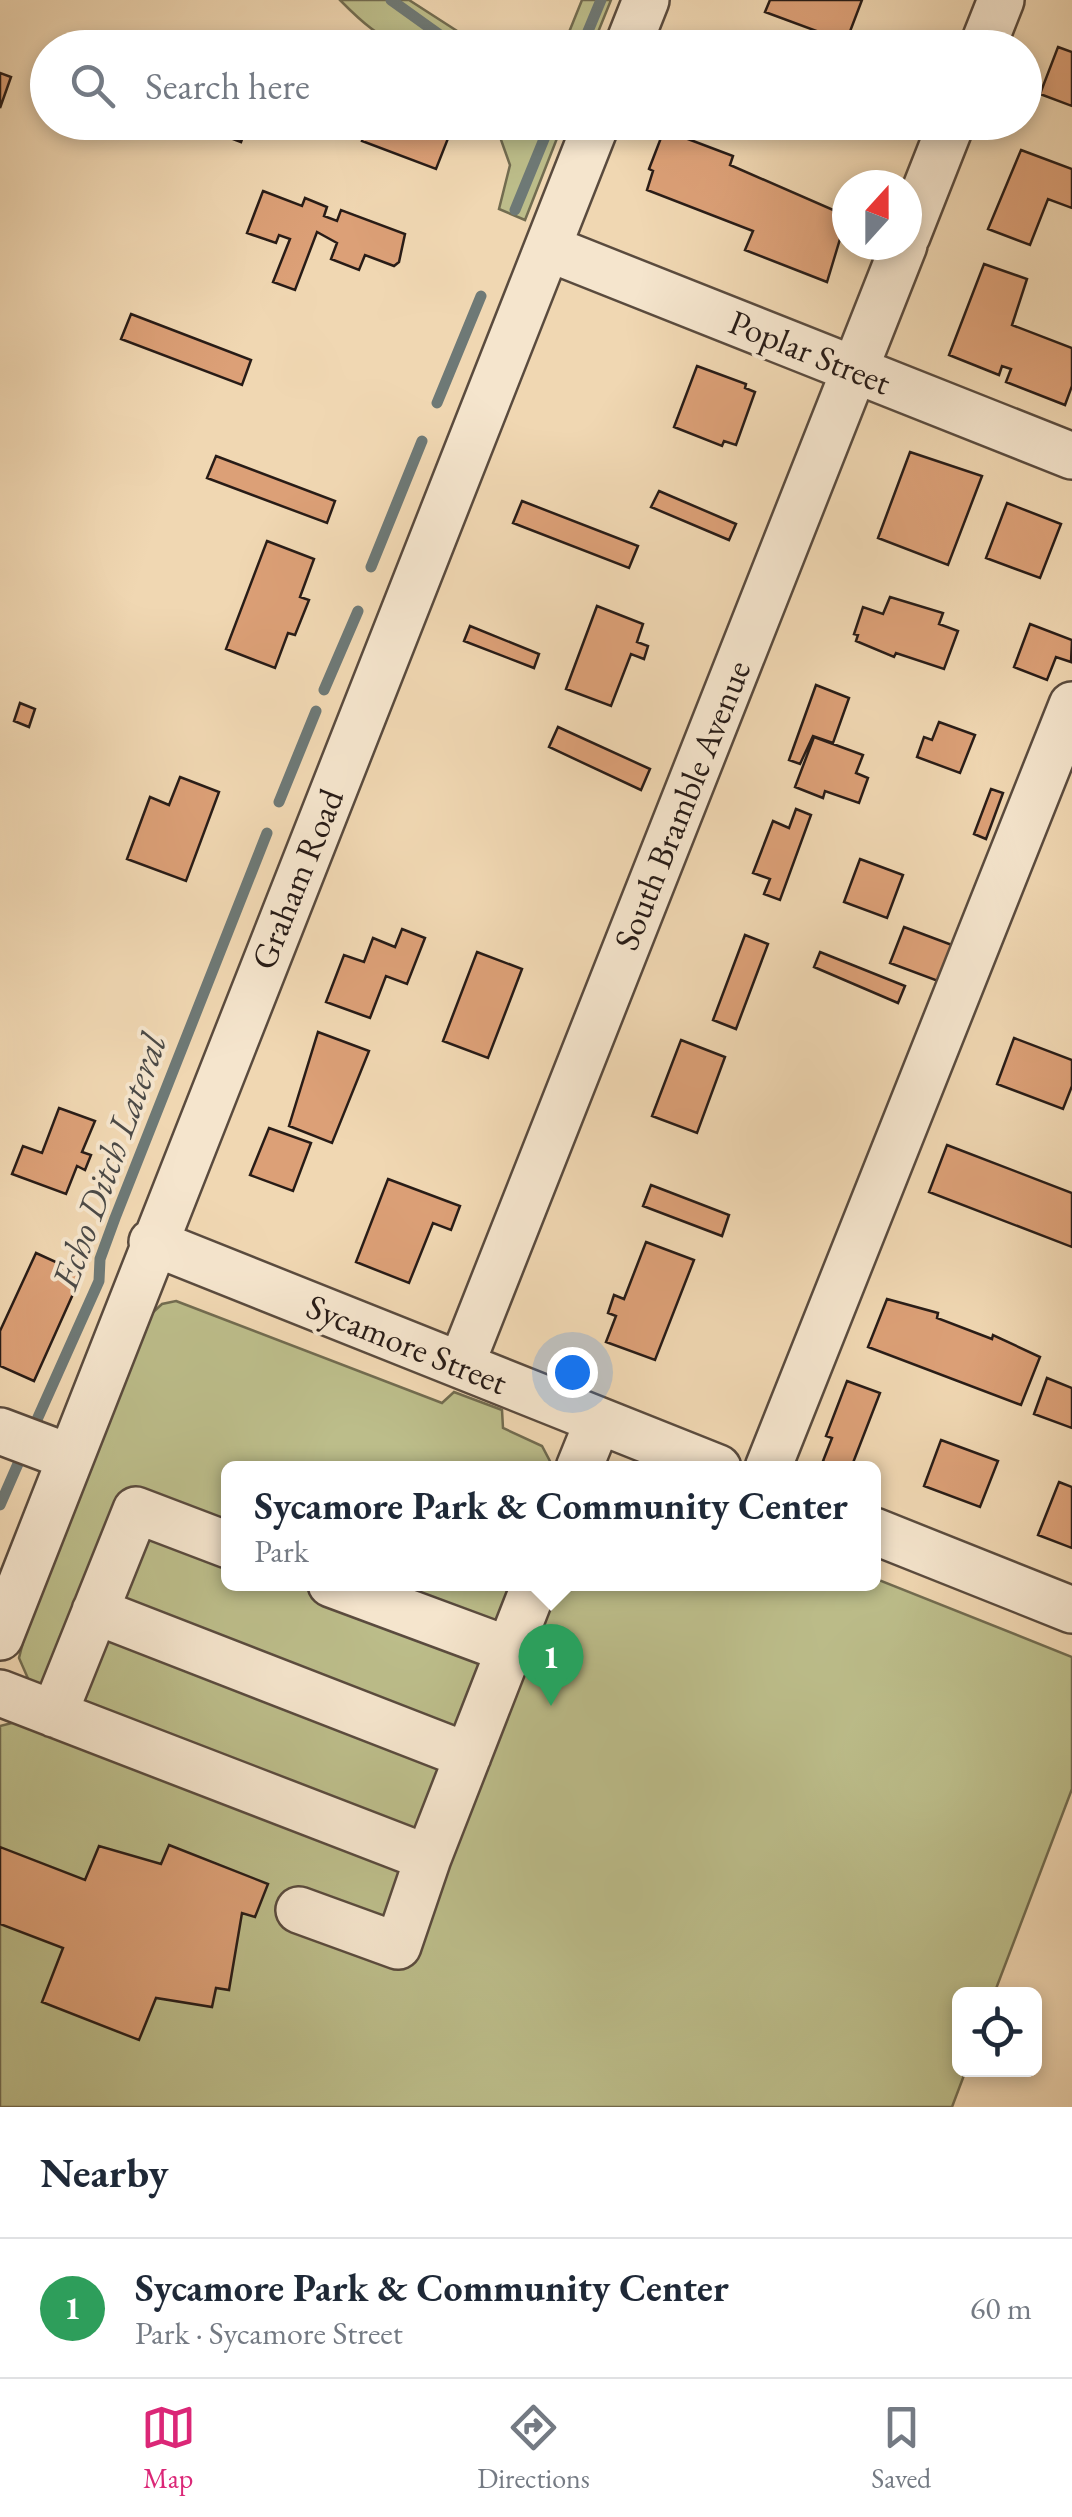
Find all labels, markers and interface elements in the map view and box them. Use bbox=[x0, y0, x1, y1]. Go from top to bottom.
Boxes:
search box bbox=[30, 30, 1042, 140]
icon: search bbox=[65, 58, 120, 113]
text: Search here bbox=[145, 61, 310, 110]
north arrow bbox=[832, 170, 922, 260]
street label: Poplar Street bbox=[723, 299, 898, 404]
street label: South Bramble Avenue bbox=[603, 653, 760, 956]
street label: Graham Road bbox=[240, 782, 353, 976]
water label: Echo Ditch Lateral bbox=[39, 1025, 178, 1297]
street label: Sycamore Street bbox=[300, 1283, 514, 1404]
your location bbox=[547, 1347, 598, 1398]
popup bbox=[221, 1461, 881, 1591]
text: Sycamore Park & Community Center bbox=[254, 1481, 848, 1530]
text: Park bbox=[254, 1530, 309, 1572]
pin: 1 bbox=[518, 1624, 584, 1706]
map controls bbox=[952, 1987, 1042, 2077]
button: locate bbox=[952, 1987, 1042, 2077]
text: Nearby bbox=[40, 2145, 169, 2200]
text: Sycamore Park & Community Center bbox=[135, 2263, 729, 2312]
text: 1 bbox=[64, 2287, 81, 2329]
text: 60 m bbox=[970, 2287, 1032, 2329]
text: Park · Sycamore Street bbox=[135, 2312, 403, 2354]
tab: Map bbox=[141, 2400, 196, 2496]
tab: Directions bbox=[477, 2400, 590, 2496]
tab: Saved bbox=[871, 2400, 931, 2496]

